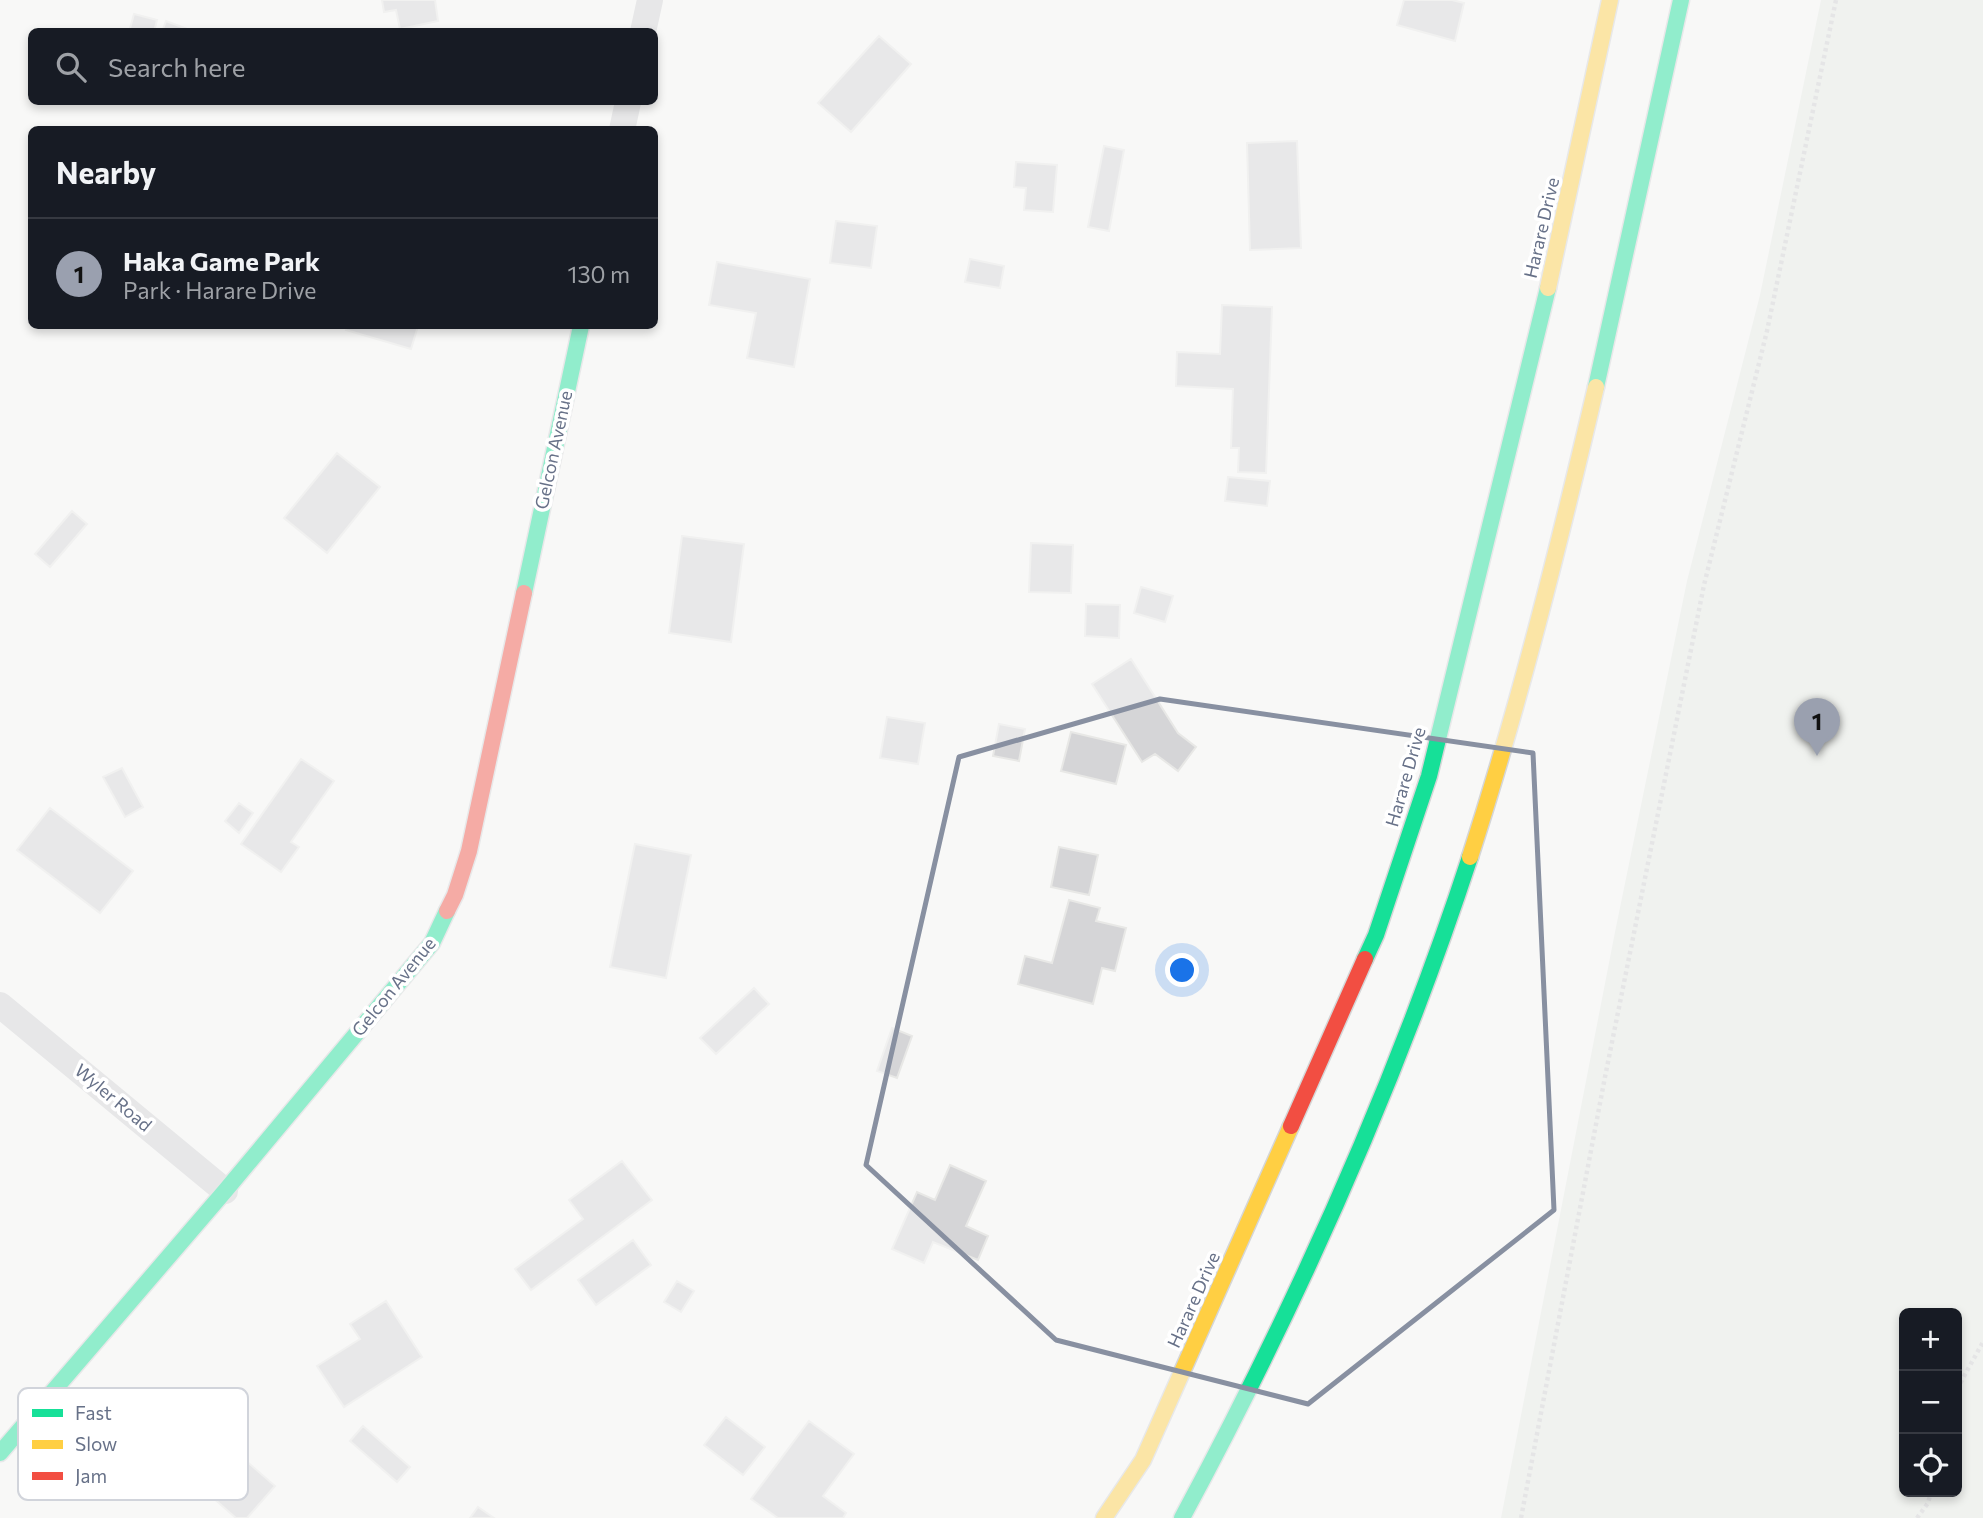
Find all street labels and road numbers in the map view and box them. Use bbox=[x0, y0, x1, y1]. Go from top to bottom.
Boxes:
street label: Harare Drive bbox=[1519, 175, 1563, 280]
street label: Gelcon Avenue bbox=[530, 388, 576, 511]
street label: Harare Drive bbox=[1380, 724, 1430, 829]
street label: Gelcon Avenue bbox=[347, 933, 440, 1040]
street label: Wyler Road bbox=[71, 1059, 157, 1136]
street label: Harare Drive bbox=[1162, 1248, 1224, 1351]

